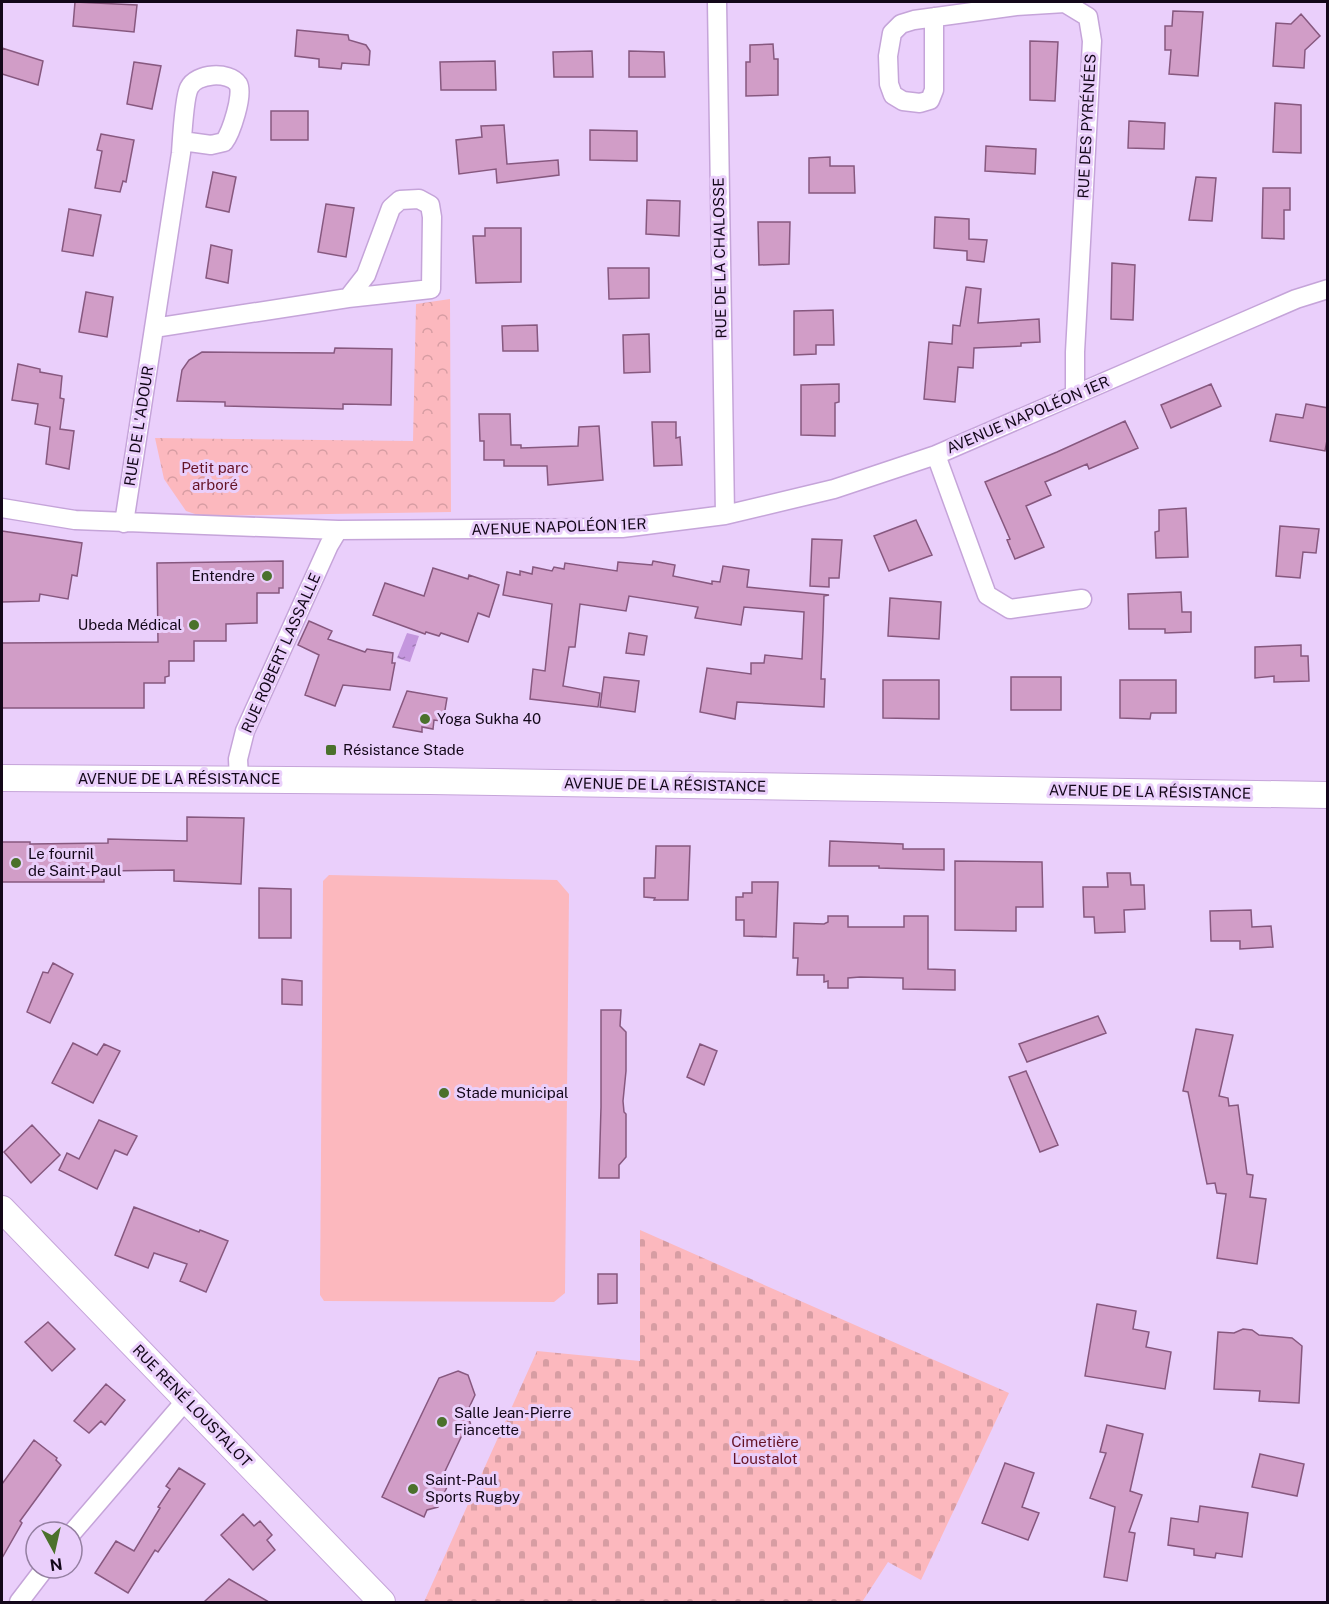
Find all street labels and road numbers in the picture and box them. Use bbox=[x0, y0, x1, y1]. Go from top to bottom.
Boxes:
street label: RUE DES PYRÉNÉES bbox=[1074, 53, 1099, 199]
street label: RUE DE LA CHALOSSE bbox=[710, 177, 729, 339]
street label: RUE DE L'ADOUR bbox=[121, 365, 156, 487]
street label: AVENUE NAPOLÉON 1ER bbox=[944, 372, 1112, 457]
street label: AVENUE NAPOLÉON 1ER bbox=[471, 515, 647, 538]
street label: RUE ROBERT LASSALLE bbox=[238, 570, 323, 735]
street label: AVENUE DE LA RÉSISTANCE bbox=[78, 770, 280, 787]
street label: AVENUE DE LA RÉSISTANCE bbox=[564, 774, 766, 795]
street label: AVENUE DE LA RÉSISTANCE bbox=[1049, 781, 1251, 802]
street label: RUE RENÉ LOUSTALOT bbox=[130, 1341, 255, 1470]

